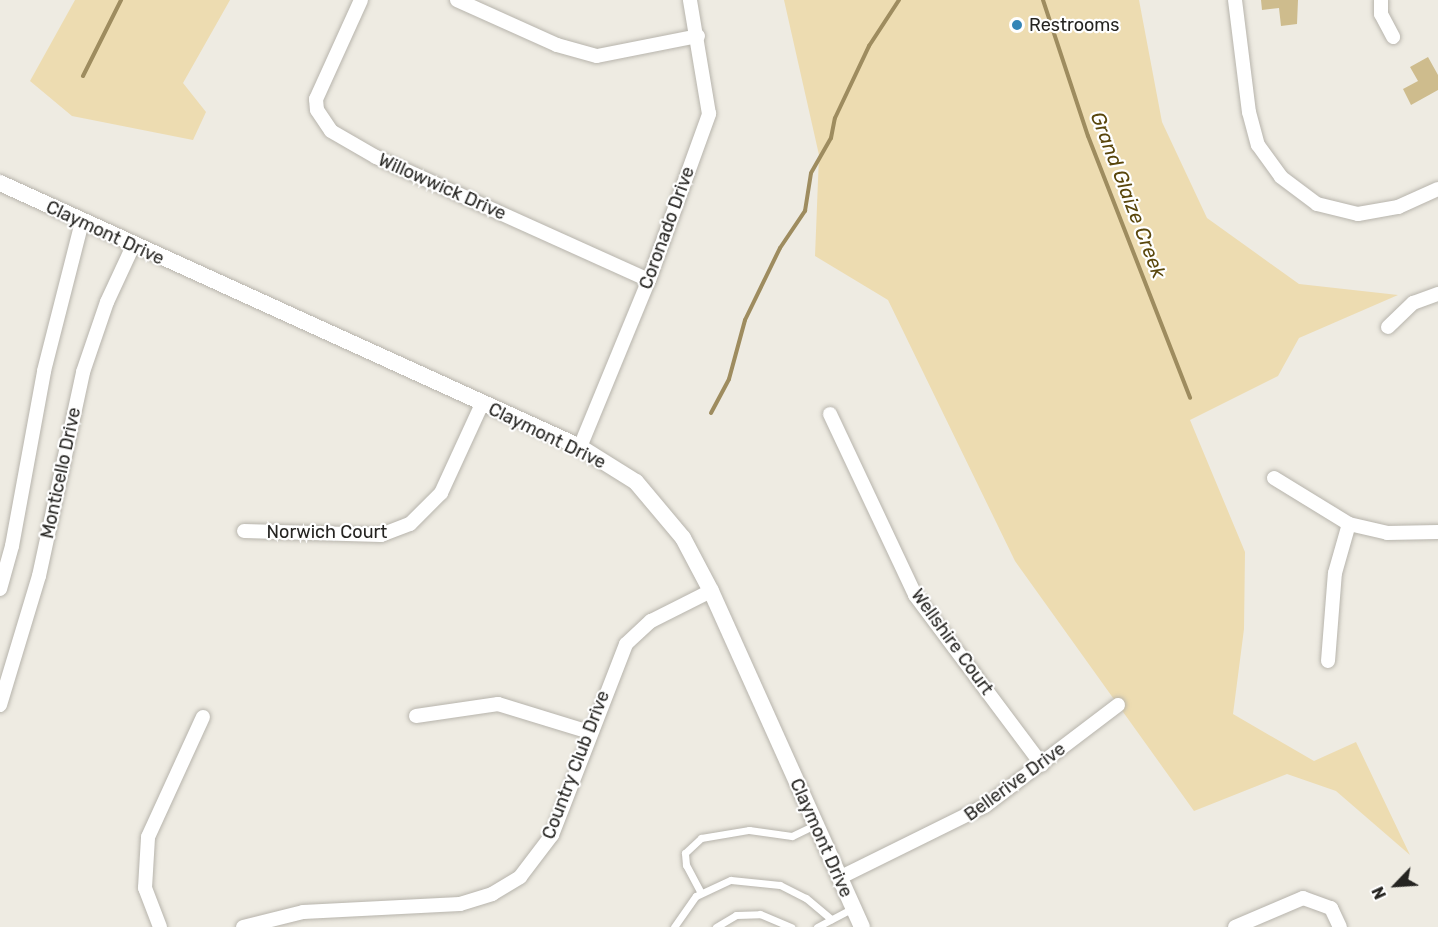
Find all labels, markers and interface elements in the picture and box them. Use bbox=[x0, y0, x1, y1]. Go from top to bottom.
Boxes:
place label: Restrooms bbox=[1029, 14, 1119, 36]
marker: Restrooms bbox=[1010, 18, 1024, 32]
water label: Grand Glaize Creek bbox=[1085, 108, 1171, 282]
street label: Willowwick Drive bbox=[375, 149, 509, 225]
street label: Coronado Drive bbox=[635, 164, 699, 292]
street label: Claymont Drive bbox=[42, 196, 168, 270]
street label: Claymont Drive bbox=[485, 398, 609, 474]
street label: Monticello Drive bbox=[37, 405, 85, 541]
street label: Norwich Court bbox=[267, 521, 387, 543]
street label: Wellshire Court bbox=[906, 585, 998, 699]
street label: Country Club Drive bbox=[538, 687, 614, 843]
street label: Bellerive Drive bbox=[960, 738, 1070, 826]
street label: Claymont Drive bbox=[785, 775, 857, 901]
north arrow bbox=[1366, 855, 1426, 915]
text: N bbox=[1368, 884, 1390, 902]

